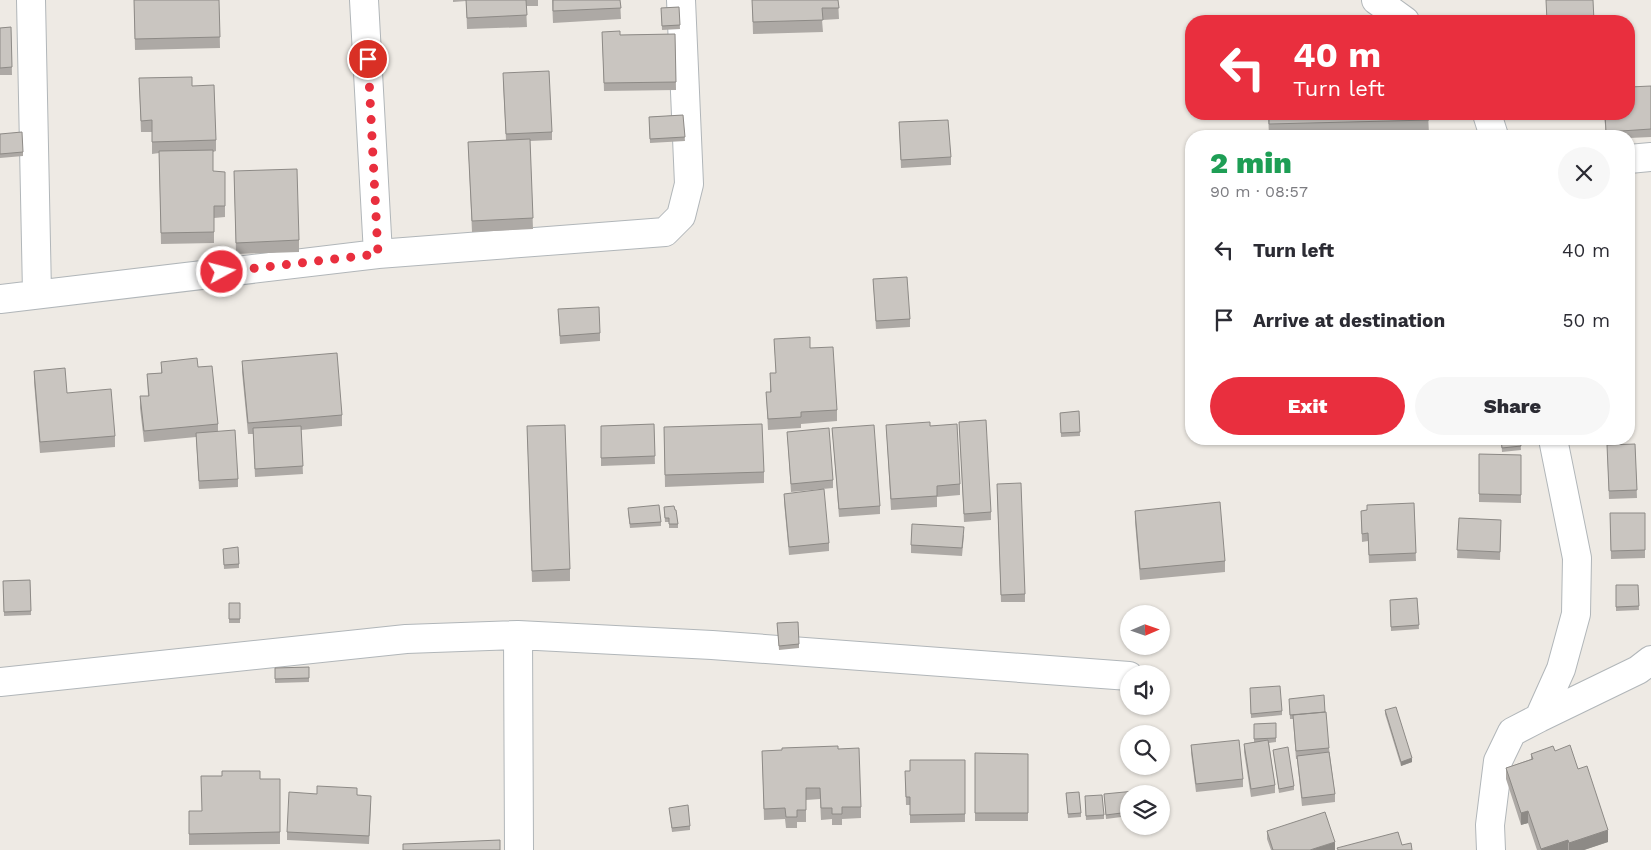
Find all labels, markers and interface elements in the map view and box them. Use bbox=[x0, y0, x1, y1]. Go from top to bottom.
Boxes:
text: 40 m bbox=[1293, 34, 1381, 76]
icon: left bbox=[1210, 35, 1275, 100]
pin bbox=[347, 38, 389, 80]
icon: arrive bbox=[354, 45, 382, 73]
text: Turn left bbox=[1293, 76, 1385, 101]
text: 2 min bbox=[1210, 145, 1292, 180]
button: close bbox=[1558, 147, 1610, 199]
text: 90 m · 08:57 bbox=[1210, 182, 1308, 201]
icon: left bbox=[1210, 236, 1238, 264]
text: Turn left bbox=[1253, 239, 1334, 262]
text: 40 m bbox=[1562, 239, 1610, 262]
position arrow bbox=[195, 245, 247, 297]
icon: arrive bbox=[1210, 306, 1238, 334]
text: Arrive at destination bbox=[1253, 309, 1445, 332]
text: 50 m bbox=[1563, 309, 1610, 332]
button: Exit bbox=[1210, 377, 1405, 435]
button: Share bbox=[1415, 377, 1610, 435]
north arrow bbox=[1120, 605, 1170, 655]
map controls bbox=[1120, 605, 1170, 835]
button: sound bbox=[1120, 665, 1170, 715]
button: search bbox=[1120, 725, 1170, 775]
button: layers bbox=[1120, 785, 1170, 835]

